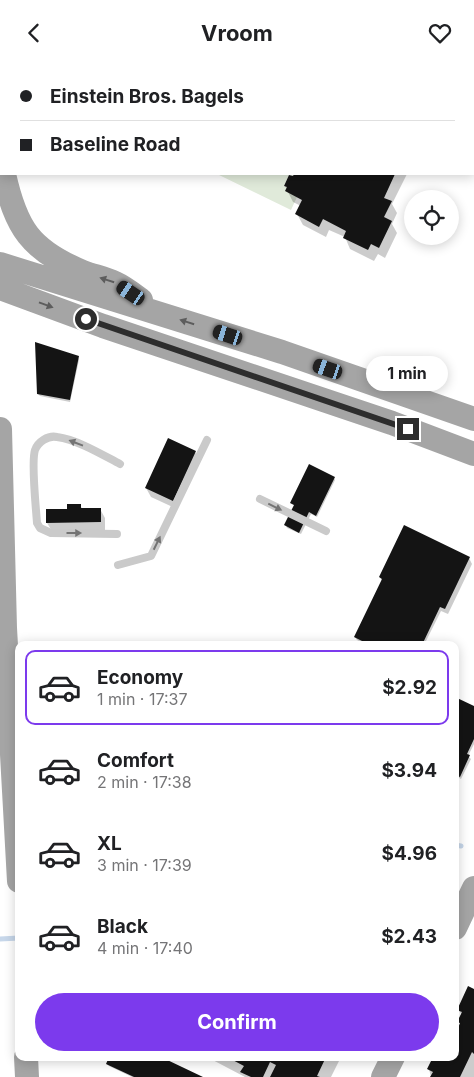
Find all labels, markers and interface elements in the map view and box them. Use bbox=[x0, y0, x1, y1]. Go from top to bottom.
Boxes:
icon: back bbox=[20, 19, 48, 47]
icon: heart bbox=[426, 19, 454, 47]
text: Vroom bbox=[201, 20, 273, 46]
text: Einstein Bros. Bagels bbox=[50, 85, 244, 108]
text: Baseline Road bbox=[50, 133, 181, 156]
map controls bbox=[404, 190, 459, 245]
button: locate bbox=[404, 190, 459, 245]
one-way arrow bbox=[99, 276, 114, 284]
car bbox=[114, 278, 147, 308]
one-way arrow bbox=[39, 301, 54, 309]
route start bbox=[75, 308, 97, 330]
one-way arrow bbox=[179, 318, 194, 326]
car bbox=[211, 323, 244, 347]
car bbox=[311, 357, 344, 381]
callout: 1 min bbox=[367, 357, 449, 391]
text: 1 min bbox=[387, 363, 427, 383]
route end bbox=[397, 418, 419, 440]
one-way arrow bbox=[69, 439, 83, 447]
one-way arrow bbox=[268, 503, 282, 511]
one-way arrow bbox=[66, 529, 82, 537]
one-way arrow bbox=[154, 536, 162, 550]
icon: car bbox=[37, 665, 82, 710]
text: Economy bbox=[97, 666, 183, 689]
text: $2.92 bbox=[382, 676, 437, 699]
text: 1 min · 17:37 bbox=[97, 689, 188, 709]
icon: car bbox=[37, 748, 82, 793]
text: Comfort bbox=[97, 749, 174, 772]
text: $3.94 bbox=[381, 759, 437, 782]
text: 2 min · 17:38 bbox=[97, 772, 192, 792]
icon: car bbox=[37, 831, 82, 876]
text: XL bbox=[97, 832, 122, 855]
text: $4.96 bbox=[382, 842, 437, 865]
text: 3 min · 17:39 bbox=[97, 855, 192, 875]
icon: car bbox=[37, 914, 82, 959]
text: Black bbox=[97, 915, 148, 938]
text: $2.43 bbox=[381, 925, 437, 948]
text: 4 min · 17:40 bbox=[97, 938, 193, 958]
button: Confirm bbox=[35, 993, 439, 1051]

